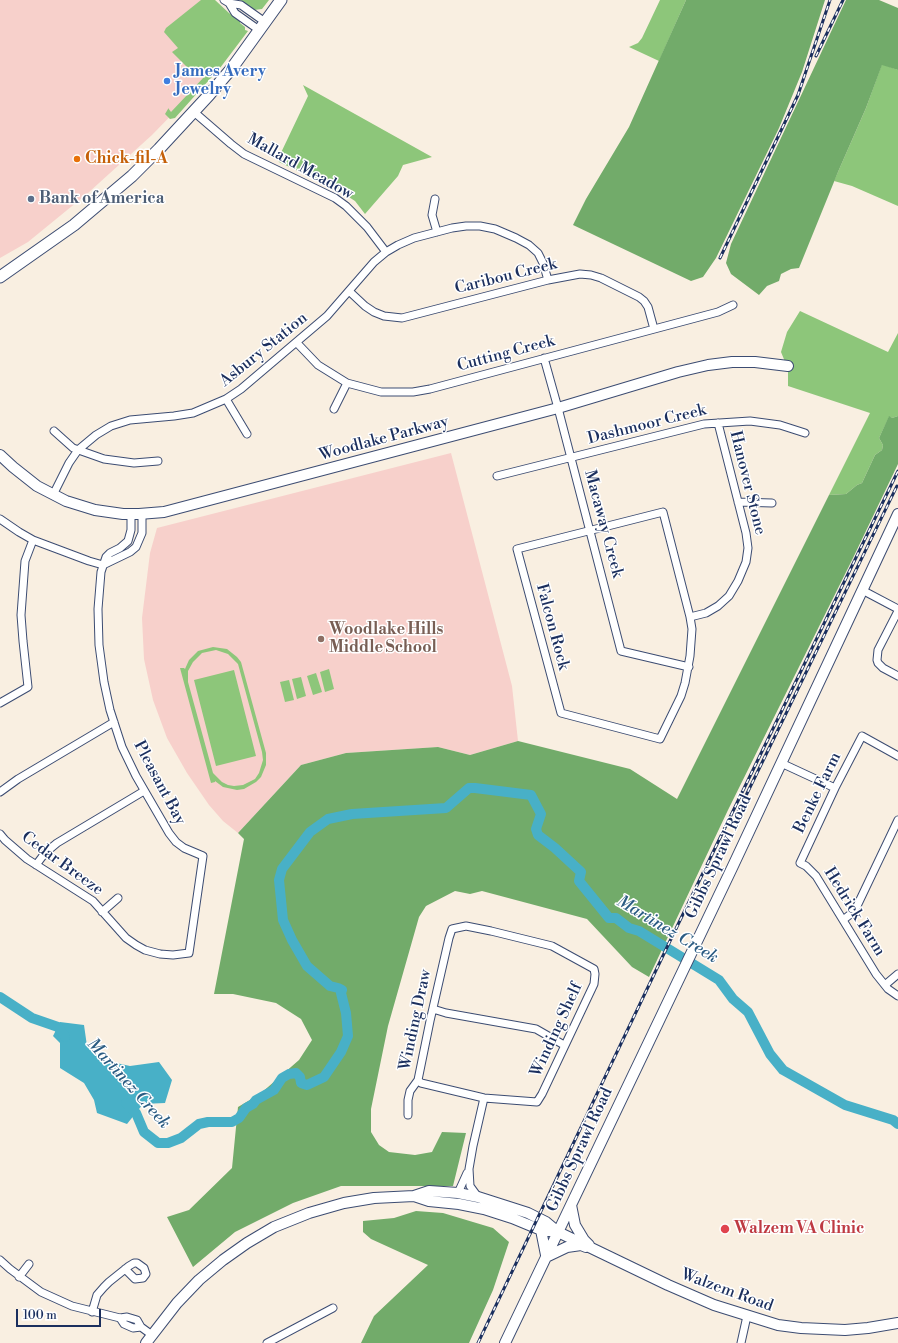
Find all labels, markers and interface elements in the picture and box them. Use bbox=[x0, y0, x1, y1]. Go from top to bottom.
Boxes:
place label: James Avery Jewelry bbox=[175, 62, 266, 100]
marker: James Avery Jewelry bbox=[162, 76, 172, 86]
street label: Mallard Meadow bbox=[244, 130, 356, 204]
place label: Chick-fil-A bbox=[85, 149, 168, 169]
marker: Chick-fil-A bbox=[72, 154, 82, 164]
place label: Bank of America bbox=[39, 189, 164, 209]
marker: Bank of America bbox=[26, 194, 36, 204]
street label: Caribou Creek bbox=[453, 255, 559, 299]
street label: Asbury Station bbox=[216, 309, 312, 391]
street label: Cutting Creek bbox=[455, 332, 557, 376]
street label: Dashmoor Creek bbox=[586, 401, 708, 449]
street label: Woodlake Parkway bbox=[317, 413, 451, 465]
street label: Hanover Stone bbox=[725, 429, 769, 537]
street label: Macaway Creek bbox=[579, 468, 627, 580]
street label: Falcon Rock bbox=[531, 582, 573, 672]
place label: Woodlake Hills Middle School bbox=[329, 620, 443, 658]
marker: Woodlake Hills Middle School bbox=[316, 634, 326, 644]
street label: Pleasant Bay bbox=[129, 738, 189, 828]
street label: Benke Farm bbox=[790, 750, 846, 836]
street label: Gibbs Sprawl Road bbox=[682, 792, 756, 922]
street label: Cedar Breeze bbox=[17, 828, 107, 900]
street label: Hedrick Farm bbox=[819, 864, 889, 960]
water label: Martinez Creek bbox=[613, 892, 721, 968]
street label: Winding Draw bbox=[396, 968, 436, 1072]
street label: Winding Shelf bbox=[527, 980, 587, 1080]
water label: Martinez Creek bbox=[82, 1035, 174, 1133]
street label: Gibbs Sprawl Road bbox=[543, 1085, 617, 1215]
place label: Walzem VA Clinic bbox=[734, 1219, 864, 1239]
marker: Walzem VA Clinic bbox=[719, 1223, 731, 1235]
street label: Walzem Road bbox=[678, 1265, 776, 1317]
scale bar bbox=[18, 1301, 103, 1327]
text: 100 m bbox=[23, 1308, 57, 1323]

